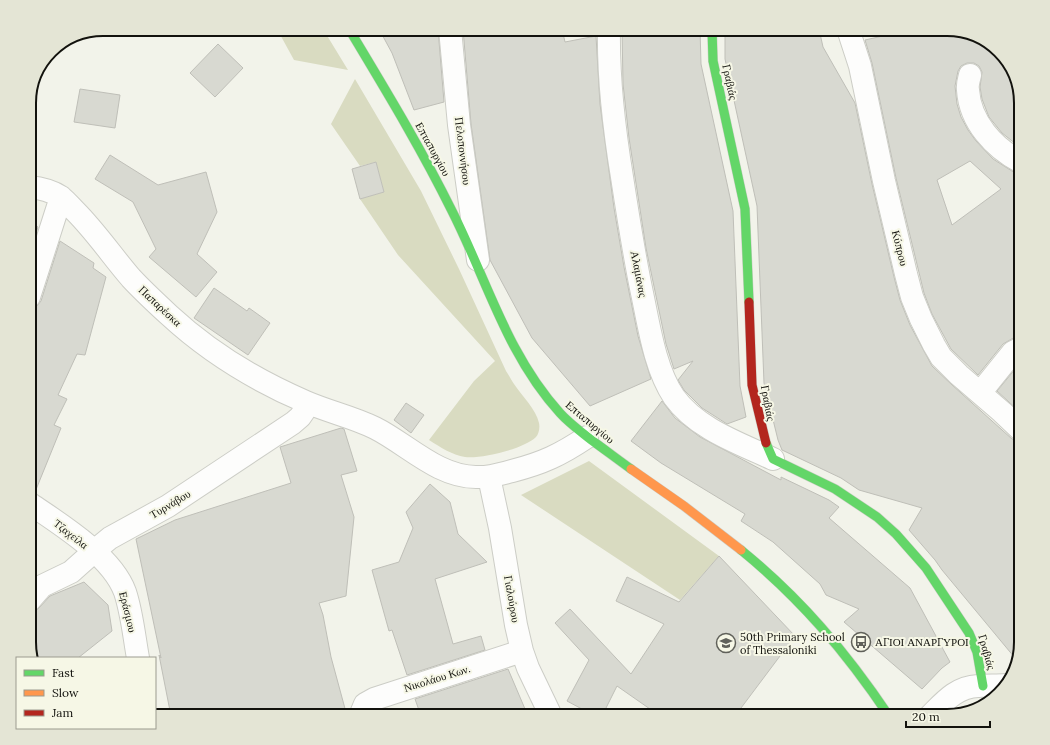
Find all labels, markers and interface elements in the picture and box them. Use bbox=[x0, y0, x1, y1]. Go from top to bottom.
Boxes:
street label: Γραβιάς bbox=[719, 63, 741, 102]
street label: Πελοποννήσου bbox=[452, 116, 474, 186]
street label: Επταπυργίου bbox=[412, 120, 454, 179]
street label: Κύπρου bbox=[889, 229, 911, 268]
street label: Αλαμάνας bbox=[628, 250, 650, 299]
street label: Παπαρέσκα bbox=[136, 283, 185, 330]
street label: Γραβιάς bbox=[758, 384, 778, 423]
street label: Επταπυργίου bbox=[563, 398, 618, 447]
street label: Τυρνάβου bbox=[147, 486, 193, 522]
street label: Τζαχείλα bbox=[51, 516, 91, 552]
street label: Γιαλούρου bbox=[501, 574, 523, 624]
street label: Εράσμου bbox=[116, 590, 140, 634]
place label: 50th Primary School of Thessaloniki bbox=[740, 630, 845, 657]
bus stop icon: ΑΓΙΟΙ ΑΝΑΡΓΥΡΟΙ bbox=[850, 631, 872, 653]
school or university icon: 50th Primary School of Thessaloniki bbox=[715, 632, 737, 654]
street label: Γραβιάς bbox=[975, 633, 999, 672]
place label: ΑΓΙΟΙ ΑΝΑΡΓΥΡΟΙ bbox=[875, 635, 969, 649]
legend bbox=[16, 657, 156, 729]
street label: Νικολάου Κων. bbox=[402, 661, 472, 695]
text: Fast bbox=[52, 665, 75, 680]
text: Slow bbox=[52, 685, 79, 700]
scale bar bbox=[906, 703, 990, 729]
text: Jam bbox=[51, 705, 73, 720]
text: 20 m bbox=[912, 709, 940, 724]

